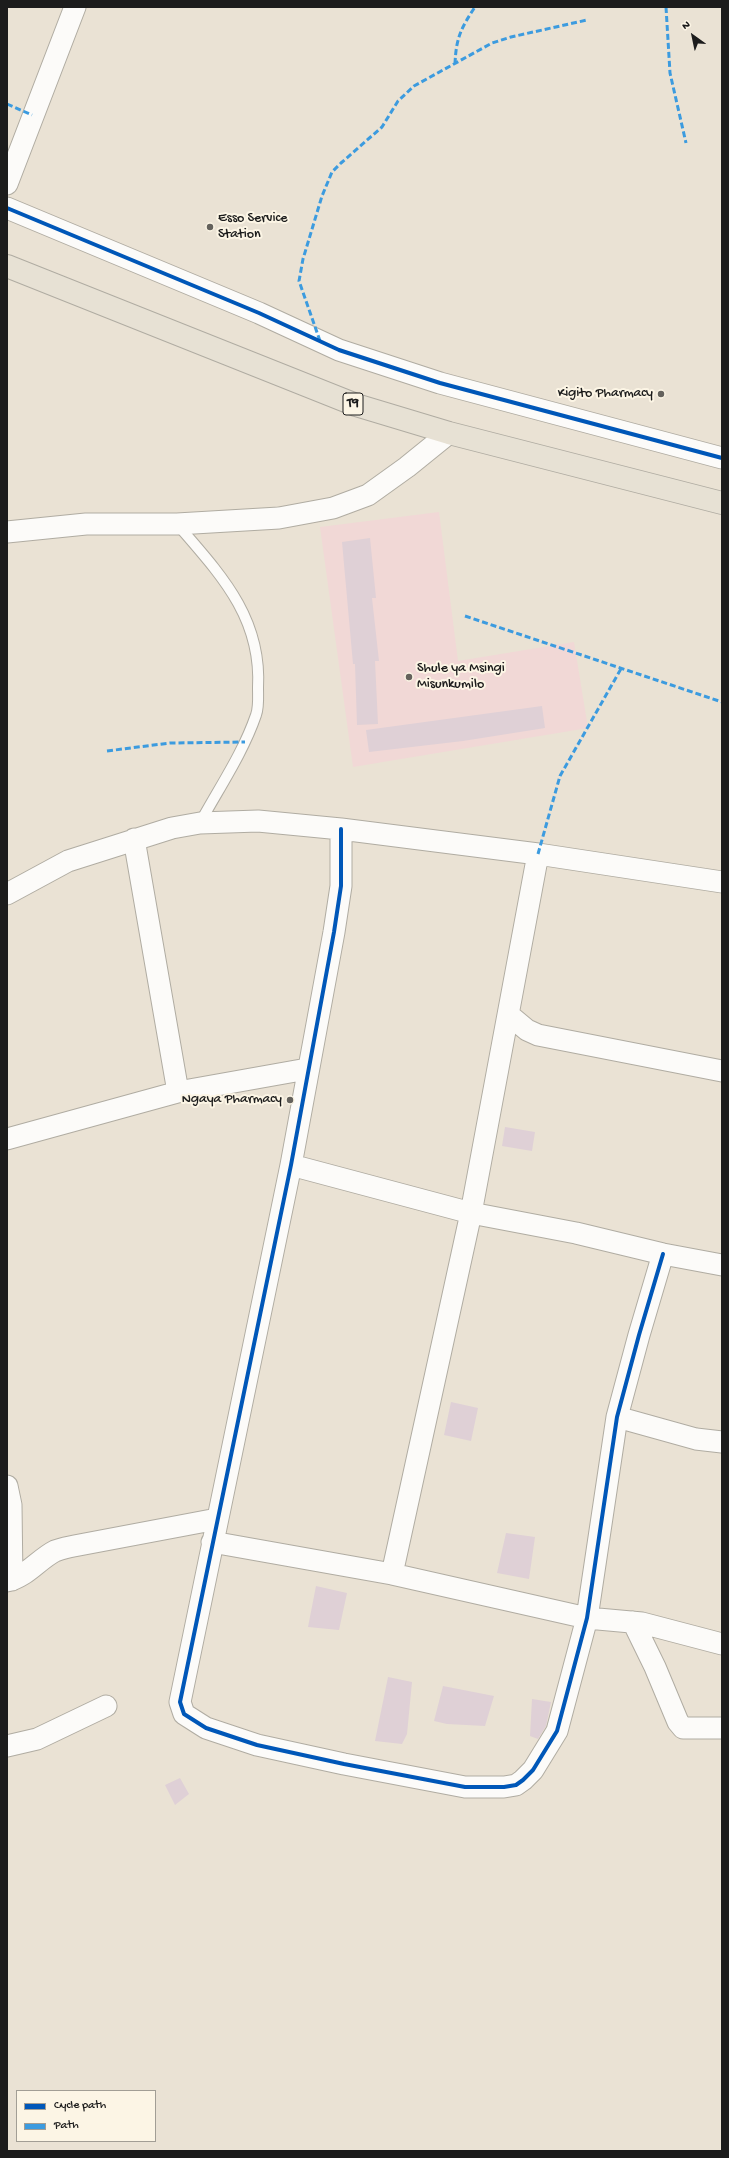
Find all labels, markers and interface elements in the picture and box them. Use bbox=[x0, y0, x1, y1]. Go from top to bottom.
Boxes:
north arrow bbox=[673, 16, 713, 56]
text: N bbox=[680, 19, 693, 33]
place label: Esso Service Station bbox=[218, 211, 287, 244]
marker: Esso Service Station bbox=[205, 222, 215, 232]
place label: Kigito Pharmacy bbox=[558, 386, 653, 402]
marker: Kigito Pharmacy bbox=[656, 389, 666, 399]
road number: T9 bbox=[343, 393, 363, 415]
place label: Shule ya Msingi Misunkumilo bbox=[417, 661, 505, 694]
marker: Shule ya Msingi Misunkumilo bbox=[404, 672, 414, 682]
place label: Ngaya Pharmacy bbox=[182, 1092, 282, 1108]
marker: Ngaya Pharmacy bbox=[285, 1095, 295, 1105]
legend bbox=[16, 2090, 156, 2142]
text: Cycle path bbox=[54, 2099, 106, 2113]
text: Path bbox=[54, 2119, 79, 2133]

